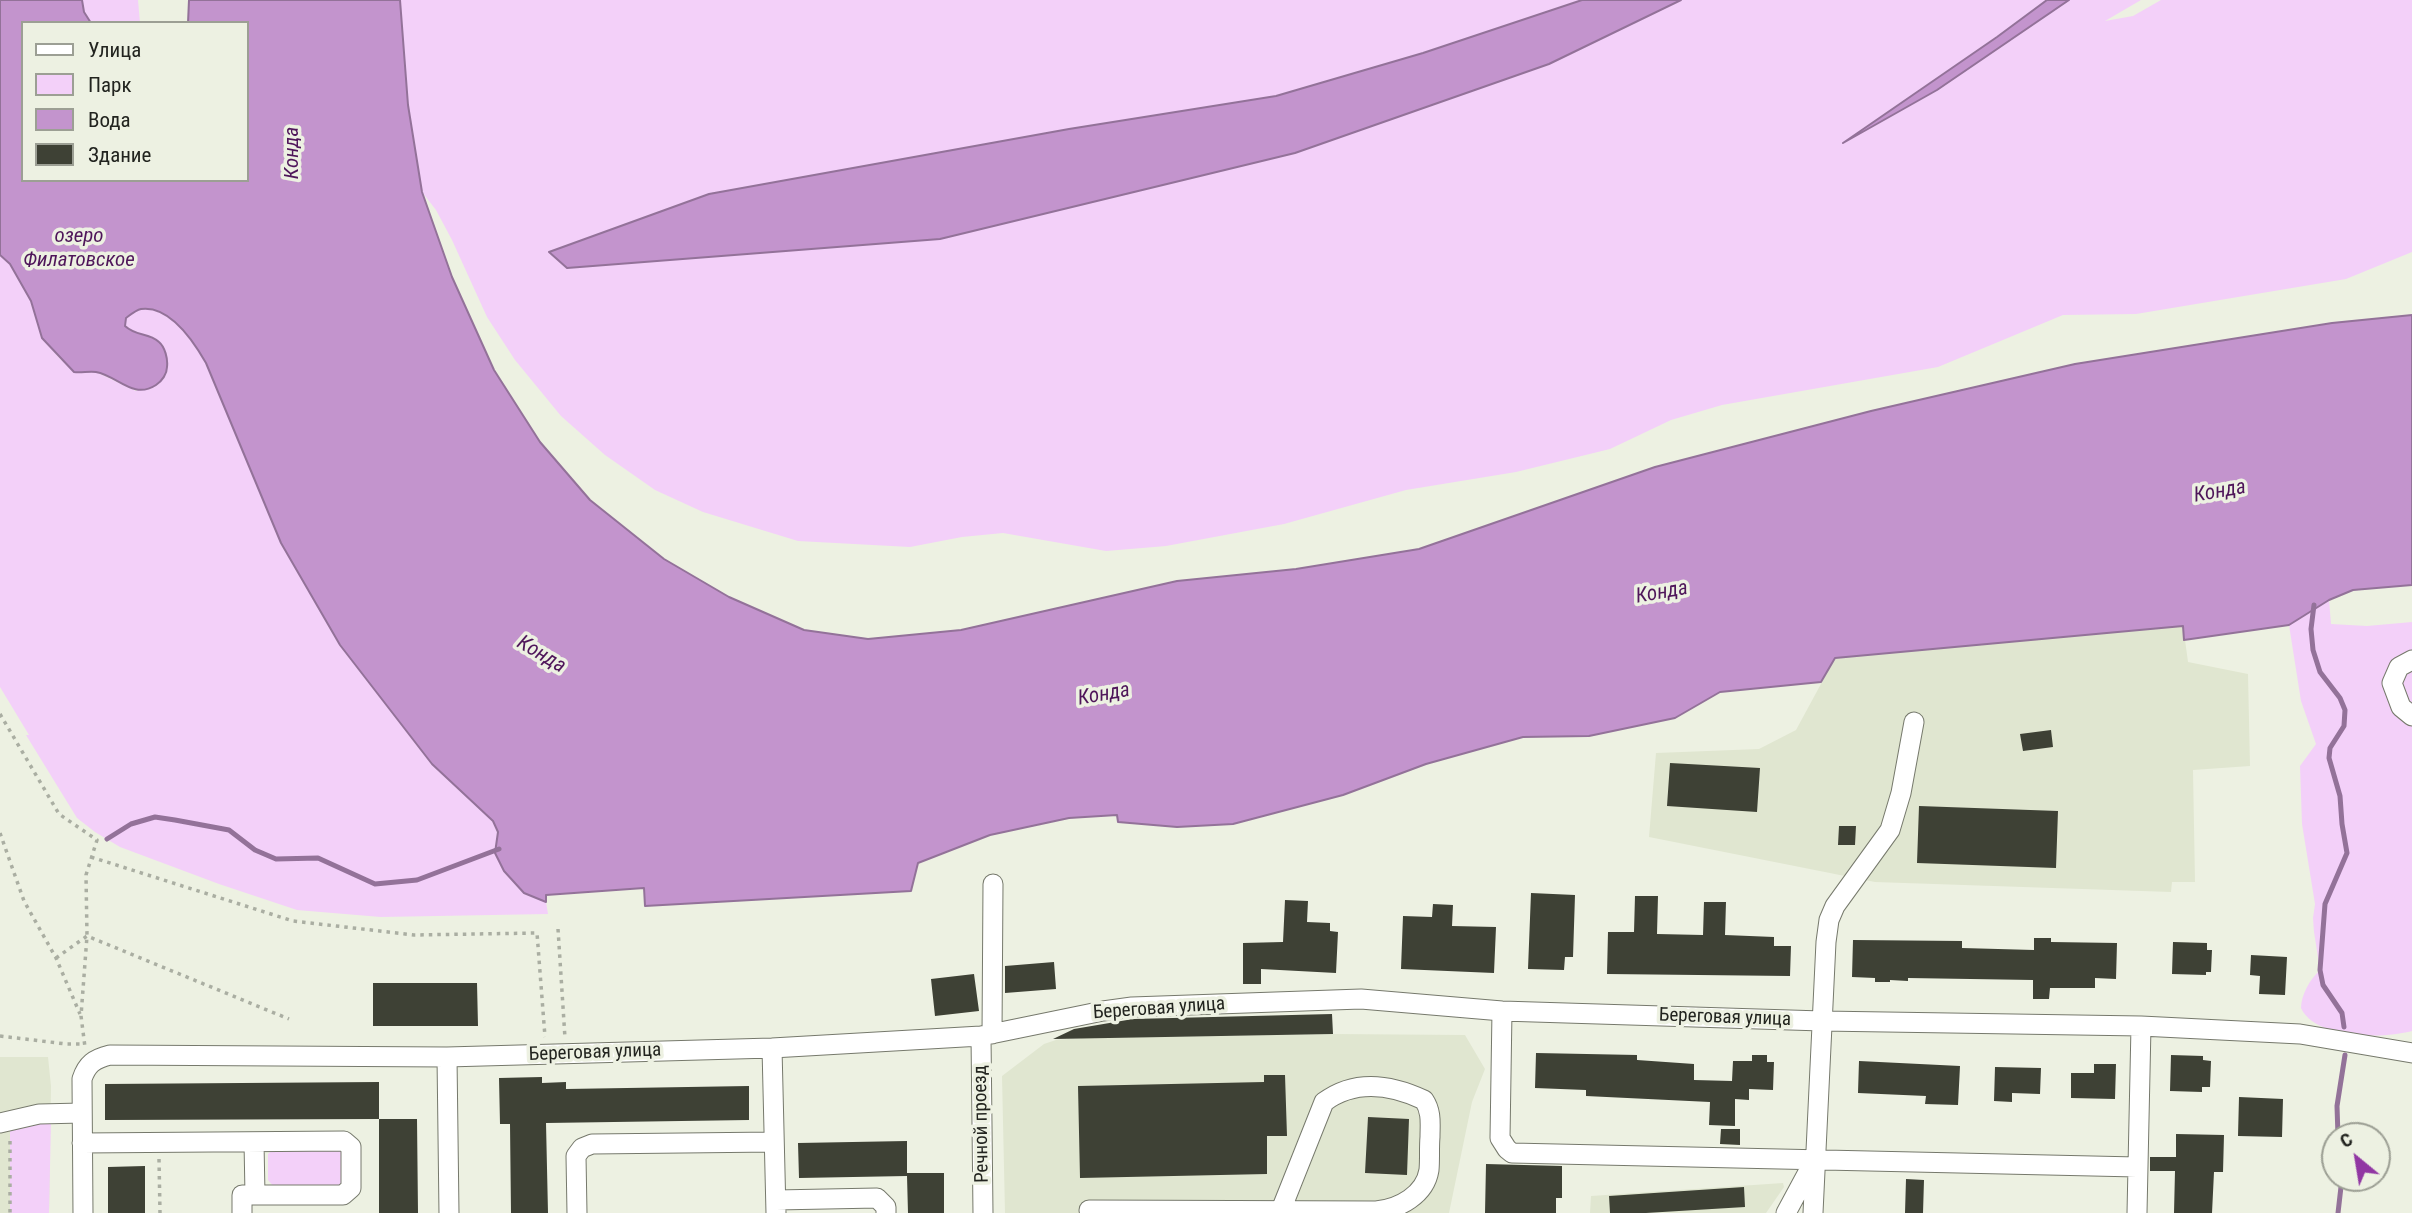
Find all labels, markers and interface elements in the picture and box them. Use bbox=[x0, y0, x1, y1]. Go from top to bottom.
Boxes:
legend bbox=[21, 21, 248, 182]
text: Улица bbox=[88, 38, 141, 62]
text: Парк bbox=[88, 73, 132, 97]
text: Вода bbox=[88, 108, 131, 132]
water label: Конда bbox=[280, 127, 306, 179]
text: Здание bbox=[88, 143, 151, 167]
water label: озеро Филатовское bbox=[23, 224, 135, 274]
water label: Конда bbox=[2192, 475, 2248, 509]
water label: Конда bbox=[1634, 576, 1690, 610]
water label: Конда bbox=[512, 631, 570, 679]
water label: Конда bbox=[1076, 678, 1132, 712]
street label: Береговая улица bbox=[1092, 993, 1226, 1025]
street label: Береговая улица bbox=[1659, 1004, 1791, 1032]
street label: Береговая улица bbox=[529, 1039, 661, 1067]
street label: Речной проезд bbox=[970, 1065, 994, 1183]
north arrow bbox=[2321, 1122, 2391, 1192]
text: С bbox=[2336, 1127, 2357, 1153]

